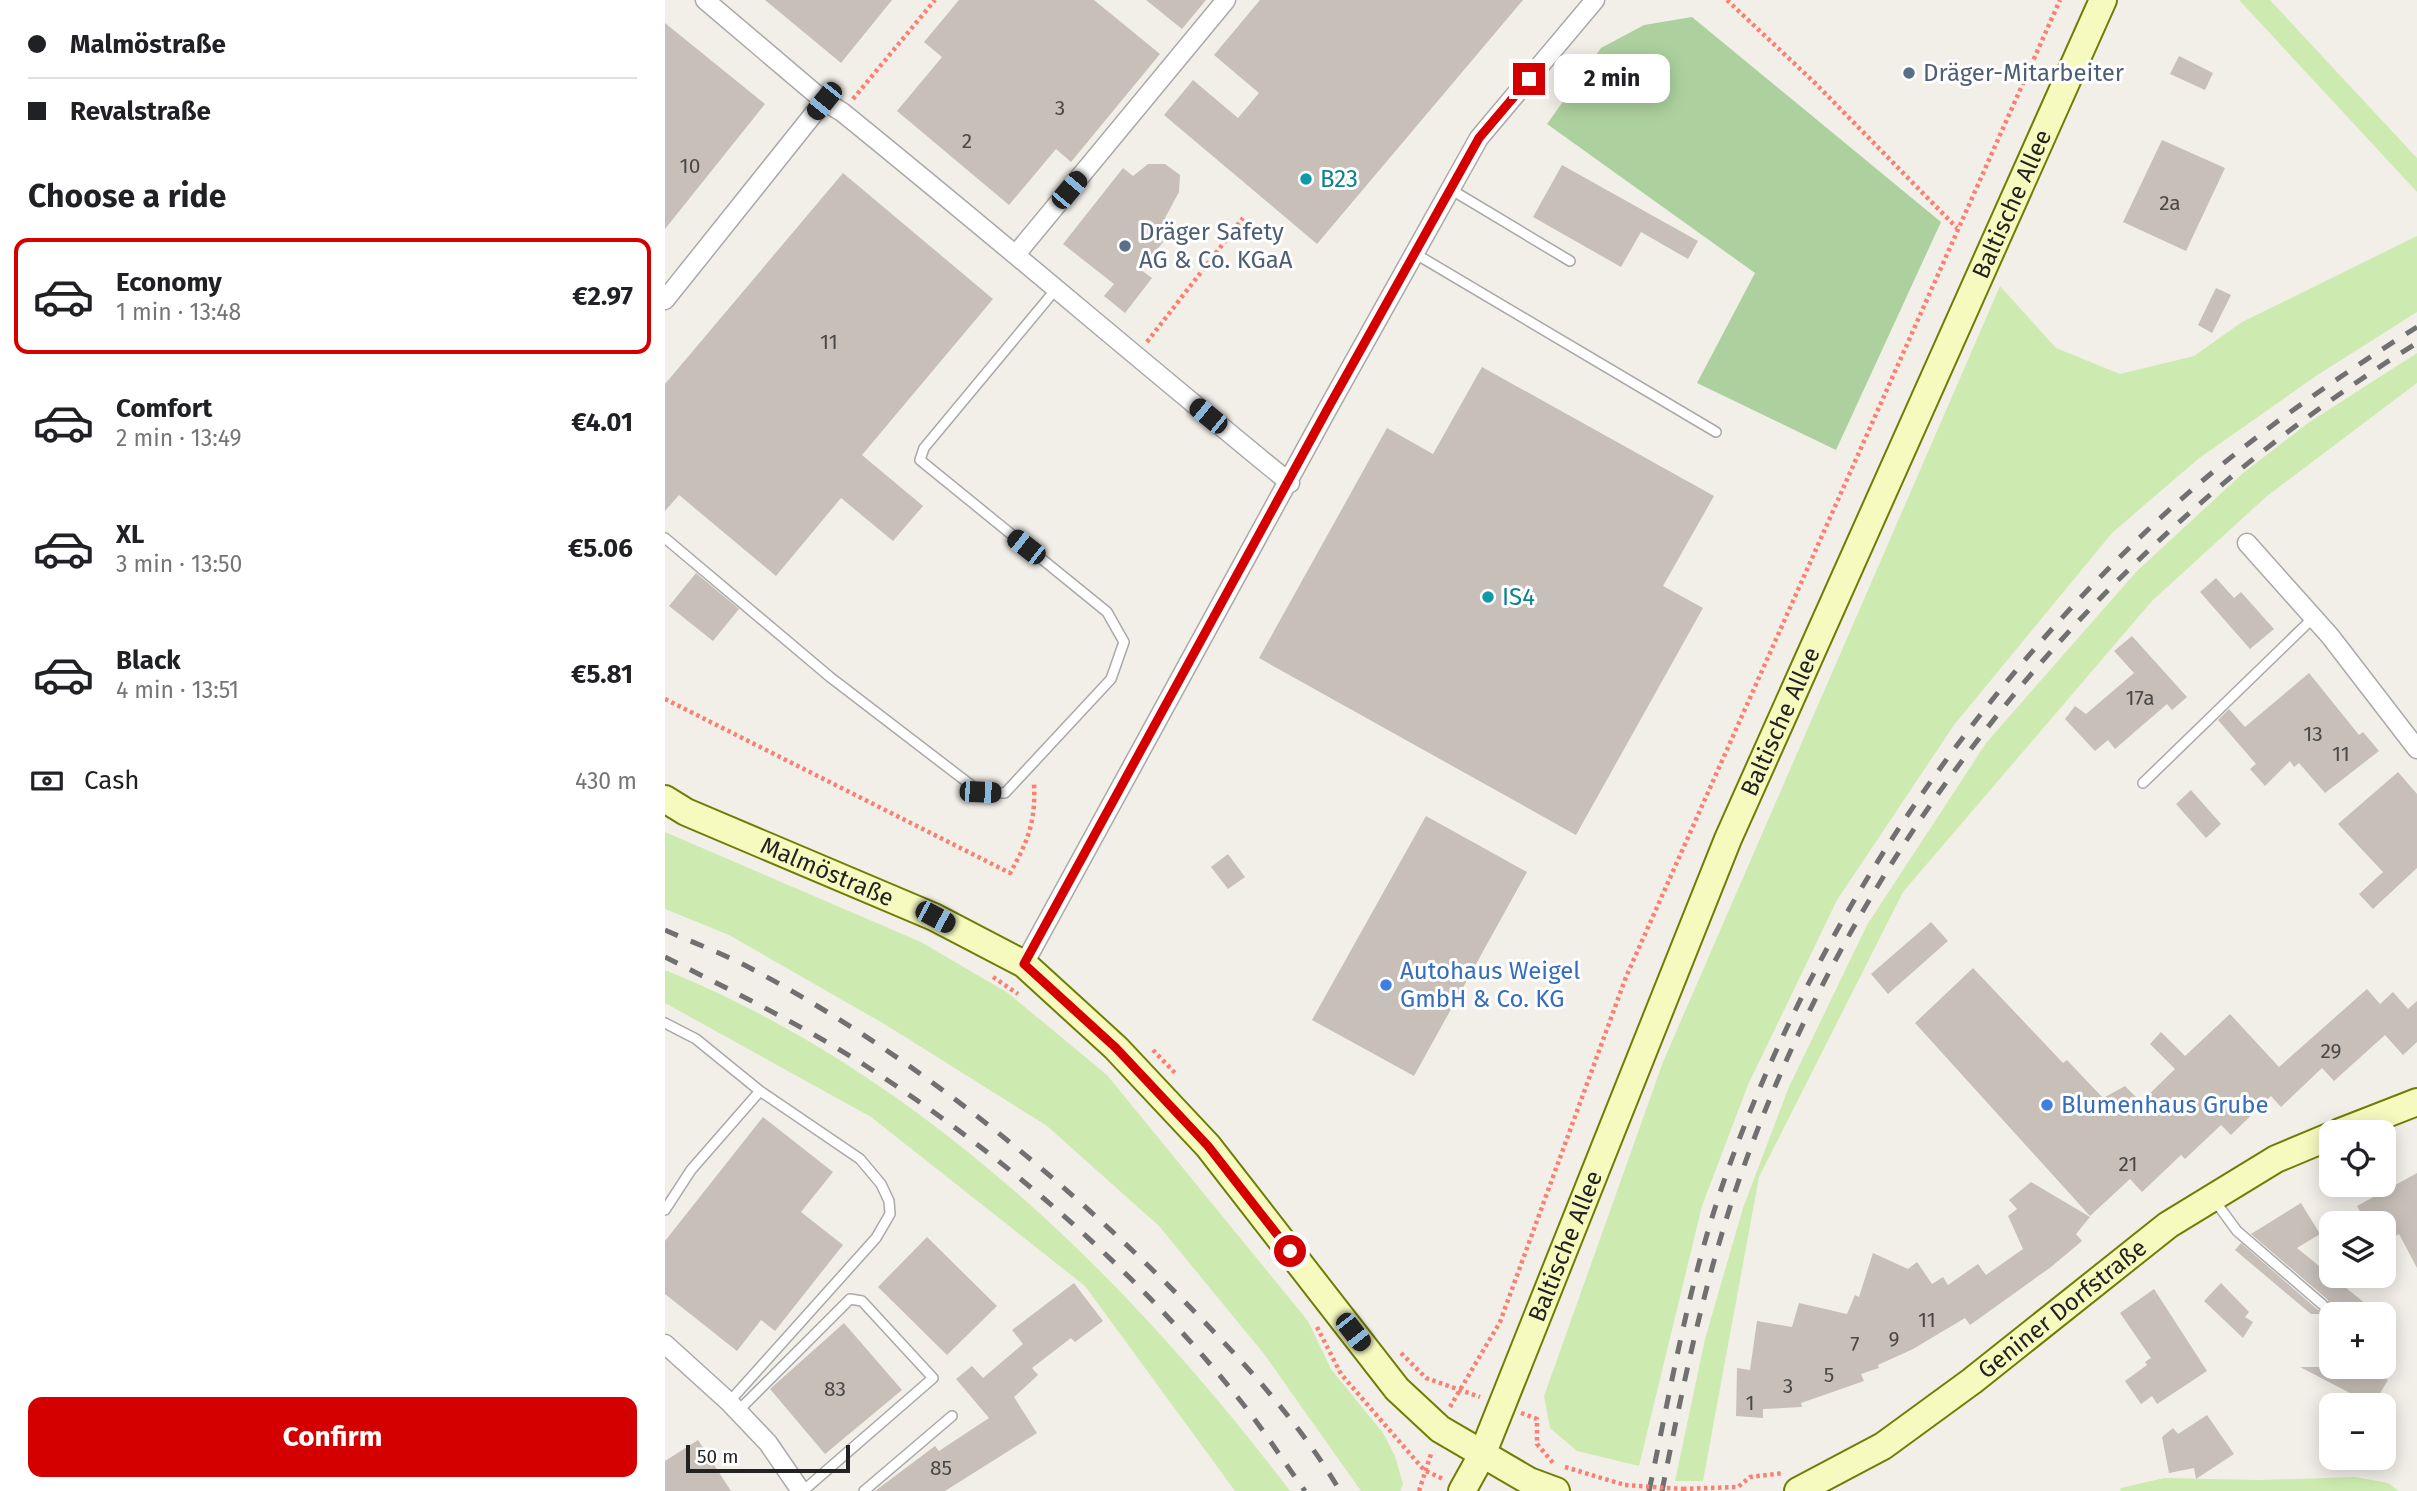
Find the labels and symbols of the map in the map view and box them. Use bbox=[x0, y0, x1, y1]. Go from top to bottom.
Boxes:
callout: 2 min bbox=[1553, 55, 1669, 104]
place label: Dräger-Mitarbeiter bbox=[1923, 59, 2125, 87]
route end bbox=[1513, 63, 1545, 95]
marker: Dräger-Mitarbeiter bbox=[1901, 65, 1917, 81]
car bbox=[803, 78, 846, 124]
house number: 3 bbox=[1055, 95, 1065, 121]
street label: Baltische Allee bbox=[1966, 125, 2057, 283]
house number: 2 bbox=[962, 128, 972, 154]
house number: 10 bbox=[680, 153, 700, 179]
place label: B23 bbox=[1320, 165, 1358, 193]
car bbox=[1048, 167, 1091, 213]
marker: B23 bbox=[1298, 171, 1314, 187]
house number: 2a bbox=[2159, 190, 2181, 216]
place label: Dräger Safety AG & Co. KGaA bbox=[1139, 218, 1293, 274]
marker: Dräger Safety AG & Co. KGaA bbox=[1117, 238, 1133, 254]
house number: 11 bbox=[820, 329, 838, 355]
car bbox=[1186, 395, 1231, 437]
car bbox=[1003, 526, 1050, 568]
place label: IS4 bbox=[1502, 583, 1535, 611]
marker: IS4 bbox=[1480, 589, 1496, 605]
street label: Baltische Allee bbox=[1735, 643, 1826, 800]
house number: 17a bbox=[2125, 685, 2155, 711]
house number: 13 bbox=[2303, 721, 2323, 747]
house number: 11 bbox=[2332, 741, 2350, 767]
car bbox=[959, 781, 1002, 803]
street label: Malmöstraße bbox=[756, 831, 898, 912]
car bbox=[912, 898, 959, 936]
place label: Autohaus Weigel GmbH & Co. KG bbox=[1400, 957, 1580, 1013]
marker: Autohaus Weigel GmbH & Co. KG bbox=[1378, 977, 1394, 993]
house number: 29 bbox=[2320, 1038, 2342, 1064]
place label: Blumenhaus Grube bbox=[2061, 1091, 2269, 1119]
marker: Blumenhaus Grube bbox=[2039, 1097, 2055, 1113]
house number: 21 bbox=[2119, 1151, 2137, 1177]
street label: Baltische Allee bbox=[1523, 1167, 1608, 1326]
street label: Geniner Dorfstraße bbox=[1973, 1233, 2152, 1385]
route start bbox=[1274, 1235, 1306, 1267]
house number: 11 bbox=[1918, 1307, 1936, 1333]
car bbox=[1332, 1309, 1375, 1355]
house number: 9 bbox=[1888, 1326, 1900, 1352]
house number: 7 bbox=[1850, 1331, 1860, 1357]
house number: 5 bbox=[1824, 1362, 1834, 1388]
house number: 3 bbox=[1783, 1373, 1793, 1399]
house number: 83 bbox=[824, 1376, 846, 1402]
house number: 1 bbox=[1745, 1390, 1755, 1416]
scale bar bbox=[686, 1442, 851, 1474]
house number: 85 bbox=[930, 1455, 952, 1481]

